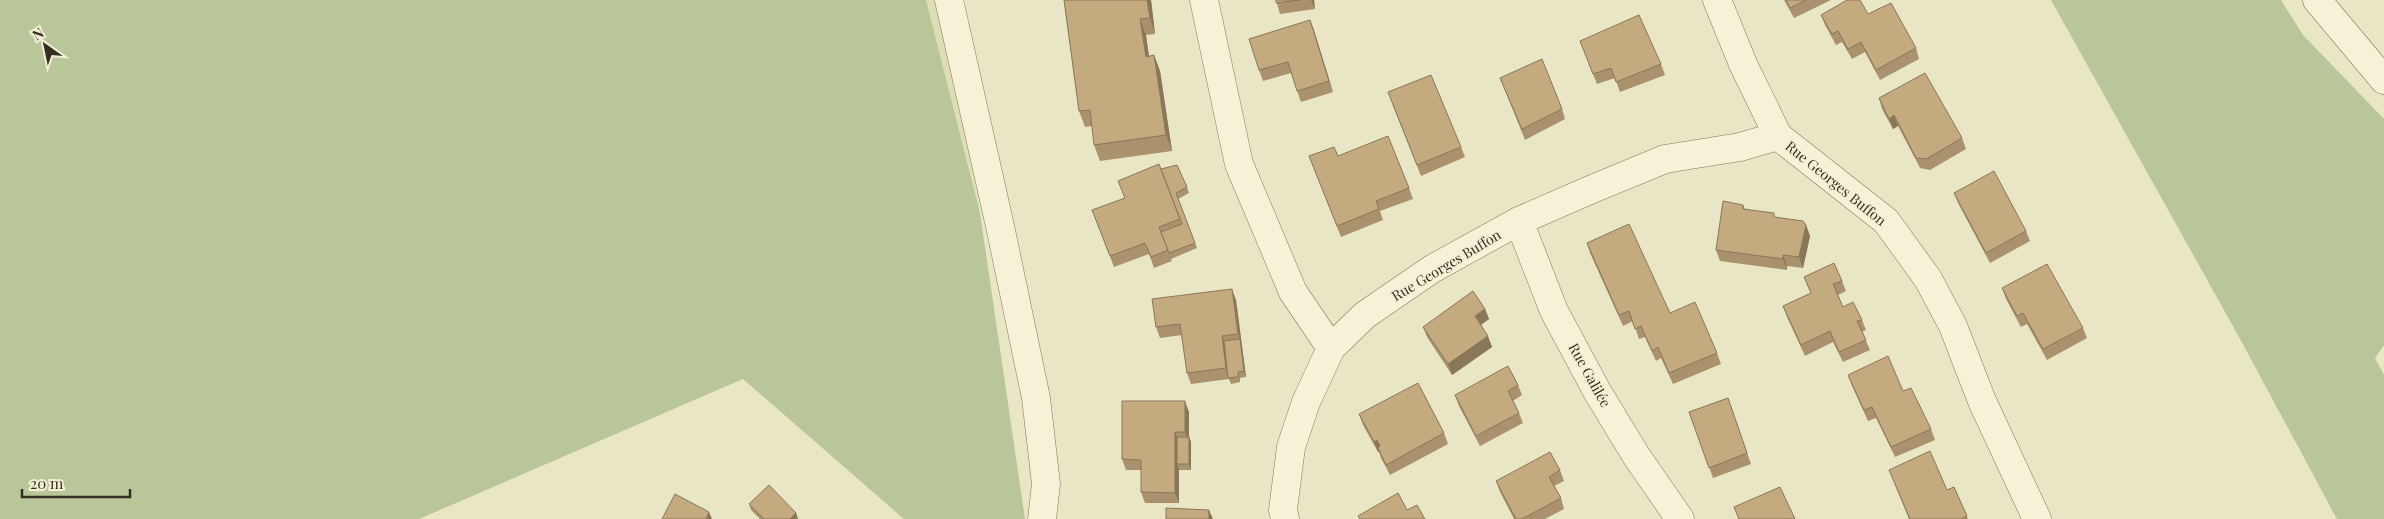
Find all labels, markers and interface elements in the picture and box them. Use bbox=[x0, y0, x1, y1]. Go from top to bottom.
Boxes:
north arrow bbox=[20, 20, 70, 70]
text: N bbox=[28, 23, 47, 44]
street label: Rue Georges Buffon bbox=[1782, 136, 1891, 230]
street label: Rue Georges Buffon bbox=[1388, 224, 1505, 305]
street label: Rue Galilée bbox=[1565, 339, 1615, 411]
scale bar bbox=[22, 466, 130, 498]
text: 20 m bbox=[30, 473, 64, 493]

